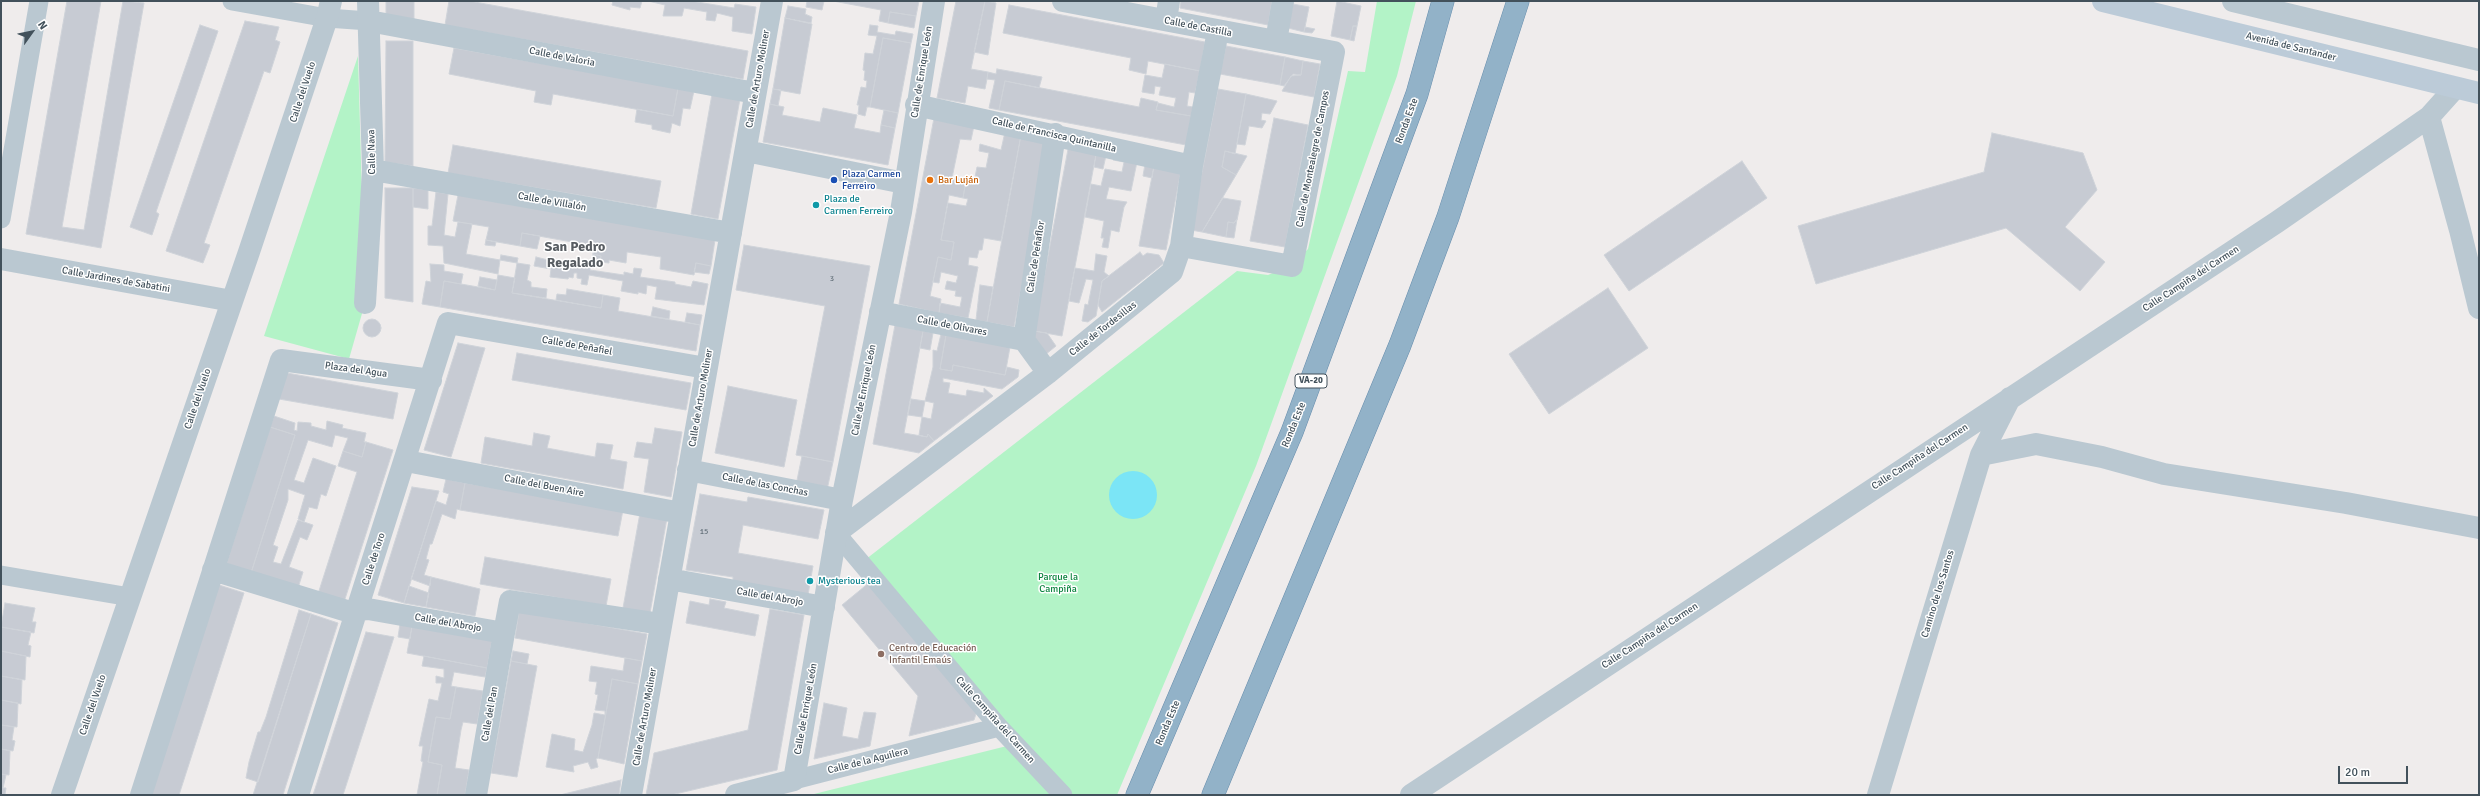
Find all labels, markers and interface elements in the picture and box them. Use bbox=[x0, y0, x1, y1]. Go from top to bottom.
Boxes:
north arrow bbox=[12, 12, 52, 52]
street label: Calle de Castilla bbox=[1163, 15, 1233, 39]
text: N bbox=[35, 18, 50, 32]
street label: Calle de Enrique León bbox=[909, 25, 935, 119]
street label: Calle de Arturo Moliner bbox=[743, 29, 773, 129]
street label: Avenida de Santander bbox=[2245, 30, 2337, 64]
street label: Calle de Valoria bbox=[528, 45, 596, 69]
street label: Calle del Vuelo bbox=[288, 60, 318, 124]
street label: Calle de Montealegre de Campos bbox=[1294, 90, 1332, 228]
street label: Ronda Este bbox=[1393, 97, 1421, 145]
street label: Calle de Francisca Quintanilla bbox=[991, 115, 1117, 155]
street label: Calle Nava bbox=[366, 129, 378, 175]
place label: Plaza Carmen Ferreiro bbox=[842, 168, 901, 192]
place label: Bar Luján bbox=[938, 174, 979, 186]
marker: Plaza Carmen Ferreiro bbox=[829, 175, 839, 185]
marker: Bar Luján bbox=[925, 175, 935, 185]
street label: Calle de Villalón bbox=[517, 190, 587, 214]
place label: Plaza de Carmen Ferreiro bbox=[824, 193, 893, 216]
marker: Plaza de Carmen Ferreiro bbox=[811, 200, 821, 210]
street label: Calle de Peñaflor bbox=[1024, 220, 1048, 294]
district label: San Pedro Regalado bbox=[545, 239, 605, 272]
street label: Calle Campiña del Carmen bbox=[2141, 243, 2241, 315]
street label: Calle Jardines de Sabatini bbox=[61, 265, 171, 295]
house number: 3 bbox=[830, 274, 834, 284]
street label: Calle de Tordesillas bbox=[1067, 299, 1139, 359]
street label: Calle de Olivares bbox=[916, 313, 988, 339]
street label: Calle de Peñafiel bbox=[541, 334, 613, 358]
street label: Calle de Enrique León bbox=[849, 343, 879, 437]
street label: Calle de Arturo Moliner bbox=[686, 348, 716, 448]
street label: Plaza del Agua bbox=[324, 360, 388, 380]
street label: Calle del Vuelo bbox=[182, 367, 214, 431]
road number: VA-20 bbox=[1295, 374, 1327, 388]
street label: Ronda Este bbox=[1280, 401, 1308, 449]
street label: Calle Campiña del Carmen bbox=[1870, 421, 1970, 493]
street label: Calle de las Conchas bbox=[721, 471, 809, 499]
street label: Calle del Buen Aire bbox=[503, 472, 585, 500]
house number: 15 bbox=[700, 527, 708, 537]
street label: Calle de Toro bbox=[360, 531, 388, 587]
street label: Camino de los Santos bbox=[1919, 549, 1957, 639]
park label: Parque la Campiña bbox=[1038, 571, 1078, 594]
place label: Mysterious tea bbox=[818, 575, 881, 587]
marker: Mysterious tea bbox=[805, 576, 815, 586]
street label: Calle del Abrojo bbox=[736, 585, 804, 609]
street label: Calle Campiña del Carmen bbox=[1600, 600, 1700, 672]
street label: Calle del Abrojo bbox=[414, 611, 482, 635]
place label: Centro de Educación Infantil Emaús bbox=[889, 642, 977, 666]
marker: Centro de Educación Infantil Emaús bbox=[876, 649, 886, 659]
street label: Calle de Enrique León bbox=[792, 662, 820, 756]
street label: Calle de Arturo Moliner bbox=[630, 667, 660, 767]
street label: Calle del Vuelo bbox=[77, 673, 109, 737]
street label: Calle Campiña del Carmen bbox=[953, 674, 1037, 766]
street label: Calle del Pan bbox=[479, 686, 501, 742]
street label: Ronda Este bbox=[1153, 699, 1183, 747]
street label: Calle de la Aguilera bbox=[826, 745, 910, 777]
scale bar bbox=[2340, 758, 2410, 784]
text: 20 m bbox=[2345, 765, 2370, 780]

